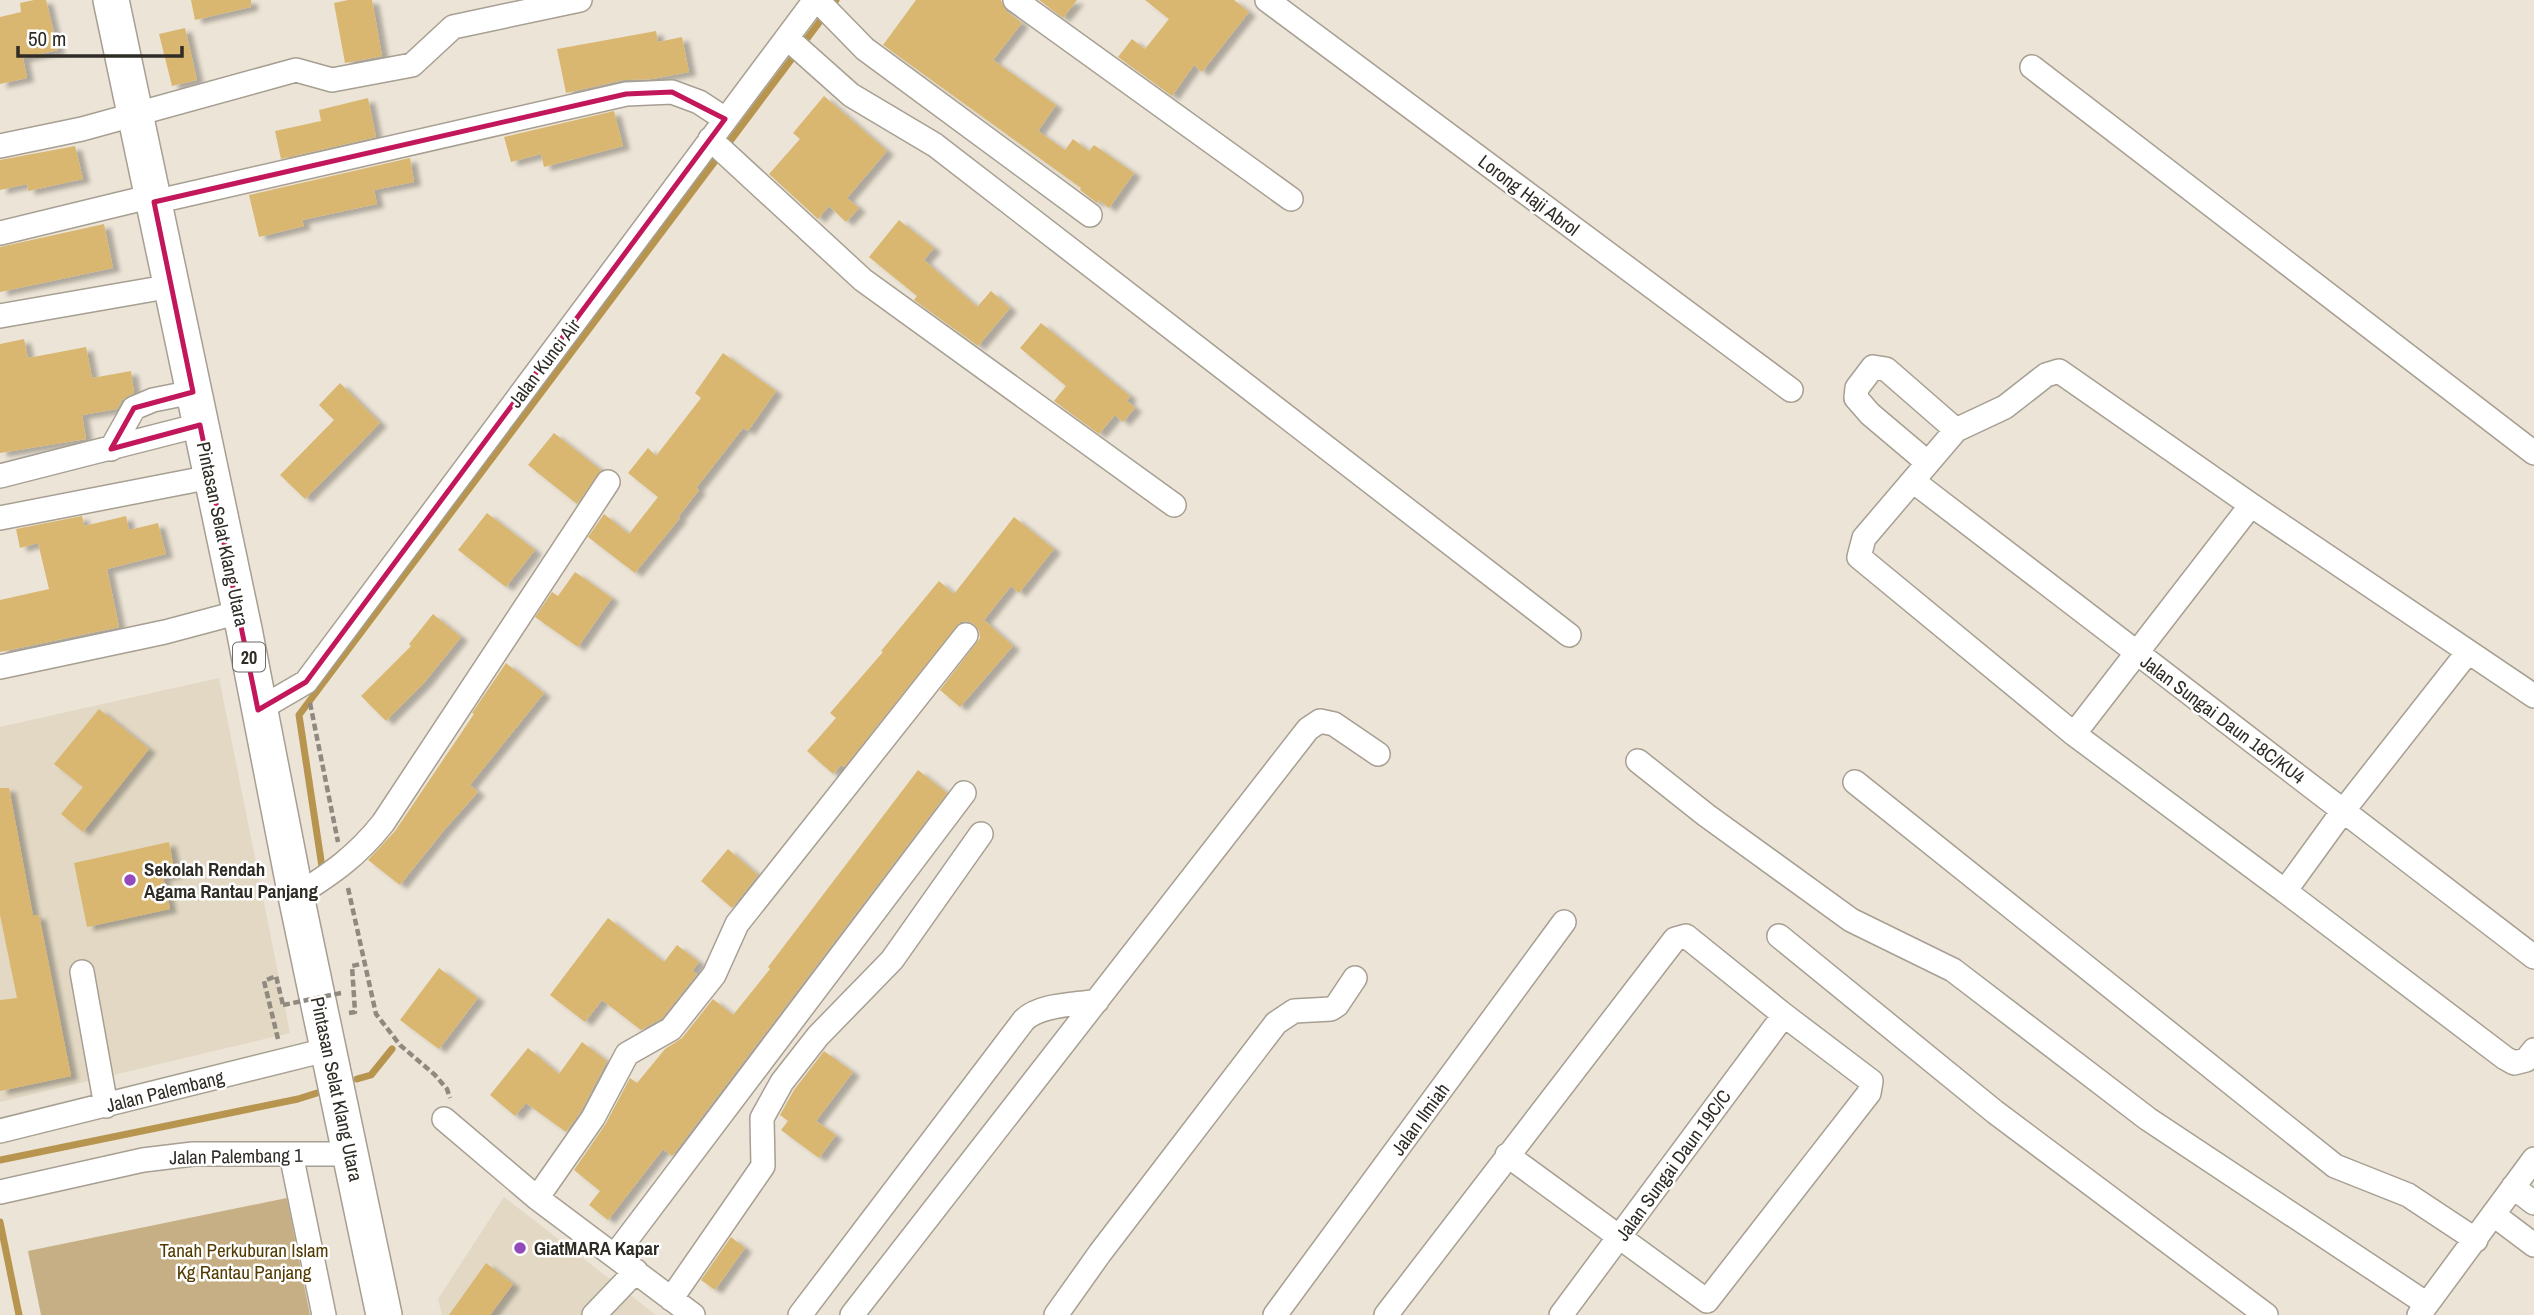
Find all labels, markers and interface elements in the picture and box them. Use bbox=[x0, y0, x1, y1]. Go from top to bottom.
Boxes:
scale bar bbox=[18, 14, 182, 58]
text: 50 m bbox=[28, 24, 66, 53]
street label: Lorong Haji Abrol bbox=[1473, 148, 1585, 242]
street label: Jalan Kunci Air bbox=[502, 313, 586, 413]
street label: Pintasan Selat Klang Utara bbox=[191, 439, 255, 629]
road number: 20 bbox=[233, 642, 265, 672]
street label: Jalan Sungai Daun 18C/KU4 bbox=[2135, 648, 2311, 790]
place label: Sekolah Rendah Agama Rantau Panjang bbox=[144, 856, 319, 904]
marker: Sekolah Rendah Agama Rantau Panjang bbox=[122, 872, 138, 888]
street label: Pintasan Selat Klang Utara bbox=[305, 994, 369, 1184]
street label: Jalan Palembang bbox=[103, 1064, 227, 1118]
street label: Jalan Ilmiah bbox=[1385, 1077, 1455, 1161]
street label: Jalan Sungai Daun 19C/C bbox=[1609, 1084, 1737, 1246]
street label: Jalan Palembang 1 bbox=[169, 1142, 303, 1170]
place label: GiatMARA Kapar bbox=[534, 1235, 659, 1261]
park label: Tanah Perkuburan Islam Kg Rantau Panjang bbox=[159, 1237, 329, 1285]
marker: GiatMARA Kapar bbox=[512, 1240, 528, 1256]

